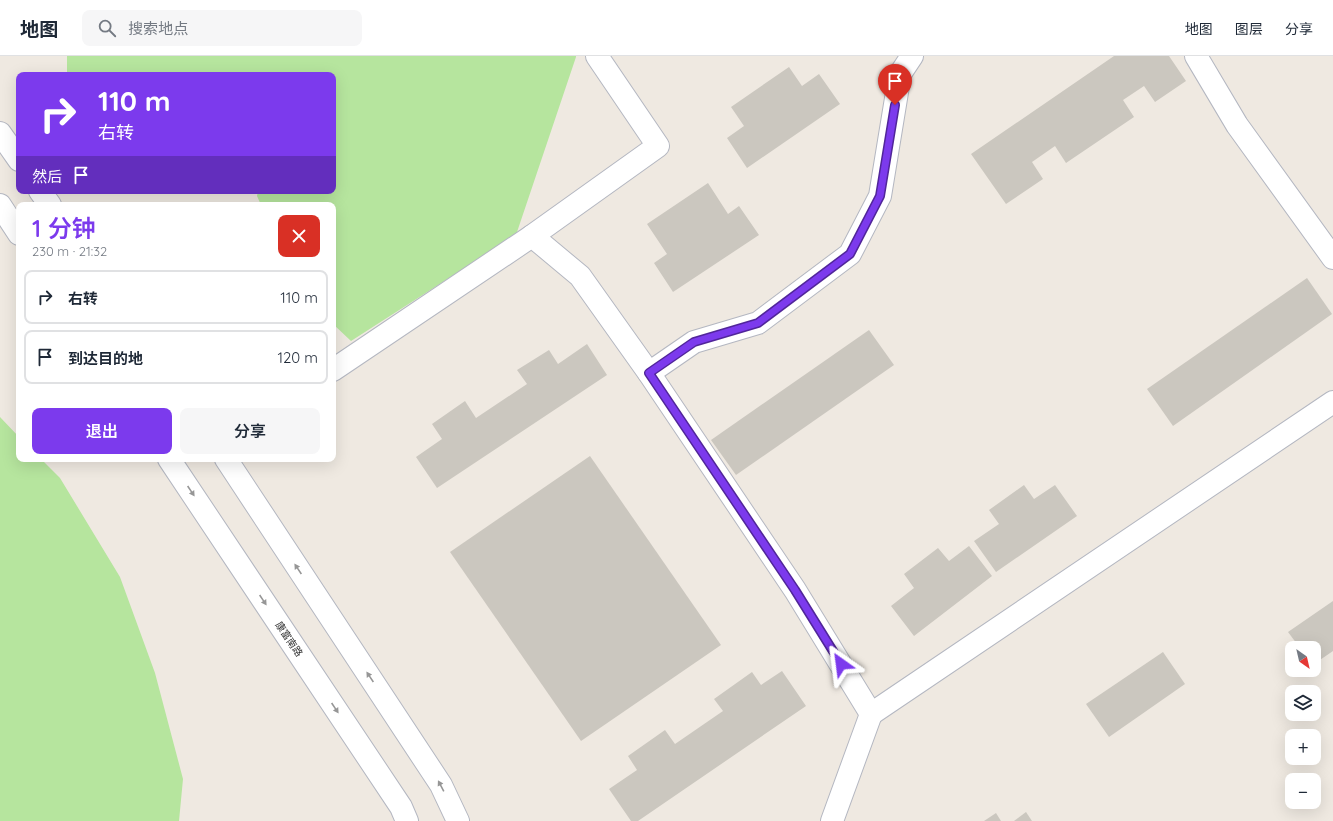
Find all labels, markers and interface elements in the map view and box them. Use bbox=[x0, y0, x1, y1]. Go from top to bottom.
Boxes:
search box bbox=[82, 10, 362, 46]
text: 地图 bbox=[20, 17, 58, 41]
icon: search bbox=[96, 17, 118, 39]
text: 搜索地点 bbox=[128, 19, 188, 38]
text: 地图 bbox=[1185, 20, 1213, 38]
text: 图层 bbox=[1235, 20, 1263, 38]
text: 分享 bbox=[1285, 20, 1313, 38]
pin bbox=[878, 64, 912, 105]
icon: arrive bbox=[884, 70, 906, 92]
text: 110 m bbox=[98, 83, 171, 118]
icon: right bbox=[32, 88, 84, 140]
text: 右转 bbox=[98, 121, 134, 144]
icon: arrive bbox=[70, 164, 92, 186]
text: 然后 bbox=[32, 167, 62, 186]
text: 1 分钟 bbox=[32, 213, 96, 243]
button: close bbox=[278, 215, 320, 257]
text: 230 m · 21:32 bbox=[32, 243, 107, 259]
icon: right bbox=[34, 286, 56, 308]
text: 110 m bbox=[280, 288, 318, 307]
text: 右转 bbox=[68, 289, 98, 308]
icon: arrive bbox=[34, 346, 56, 368]
text: 120 m bbox=[277, 348, 318, 367]
text: 到达目的地 bbox=[68, 349, 143, 368]
button: 退出 bbox=[32, 408, 172, 454]
button: 分享 bbox=[180, 408, 320, 454]
one-way arrow bbox=[187, 486, 194, 497]
one-way arrow bbox=[294, 563, 302, 574]
one-way arrow bbox=[259, 594, 266, 606]
street label: 康富南路 bbox=[272, 619, 306, 659]
north arrow bbox=[1285, 641, 1321, 677]
map controls bbox=[1285, 641, 1321, 809]
position arrow bbox=[820, 643, 862, 685]
one-way arrow bbox=[366, 672, 374, 682]
button: layers bbox=[1285, 685, 1321, 721]
one-way arrow bbox=[331, 702, 338, 714]
button: + bbox=[1285, 729, 1321, 765]
button: − bbox=[1285, 773, 1321, 809]
one-way arrow bbox=[438, 780, 445, 791]

